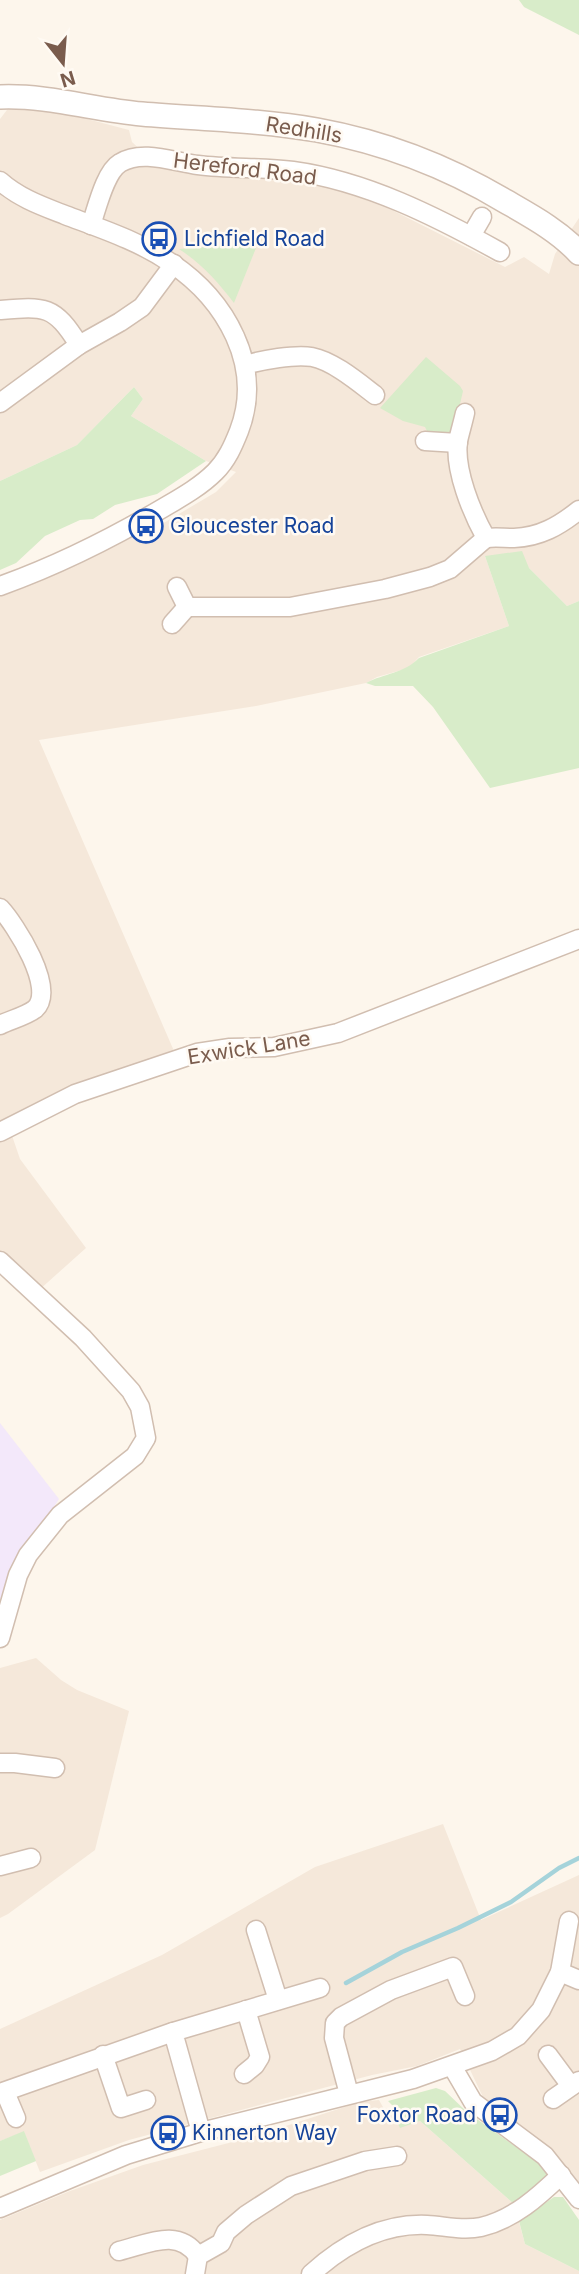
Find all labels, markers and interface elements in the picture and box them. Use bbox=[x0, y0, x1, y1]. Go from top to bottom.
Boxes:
north arrow bbox=[28, 28, 98, 98]
text: N bbox=[58, 66, 78, 92]
street label: Redhills bbox=[264, 111, 344, 148]
street label: Hereford Road bbox=[172, 147, 318, 190]
bus stop icon: Lichfield Road bbox=[140, 220, 178, 258]
place label: Lichfield Road bbox=[184, 226, 325, 251]
bus stop icon: Gloucester Road bbox=[127, 507, 165, 545]
place label: Gloucester Road bbox=[170, 513, 334, 538]
street label: Exwick Lane bbox=[186, 1025, 312, 1070]
bus stop icon: Foxtor Road bbox=[481, 2096, 519, 2134]
place label: Foxtor Road bbox=[357, 2102, 476, 2127]
bus stop icon: Kinnerton Way bbox=[149, 2114, 187, 2152]
place label: Kinnerton Way bbox=[192, 2120, 337, 2145]

